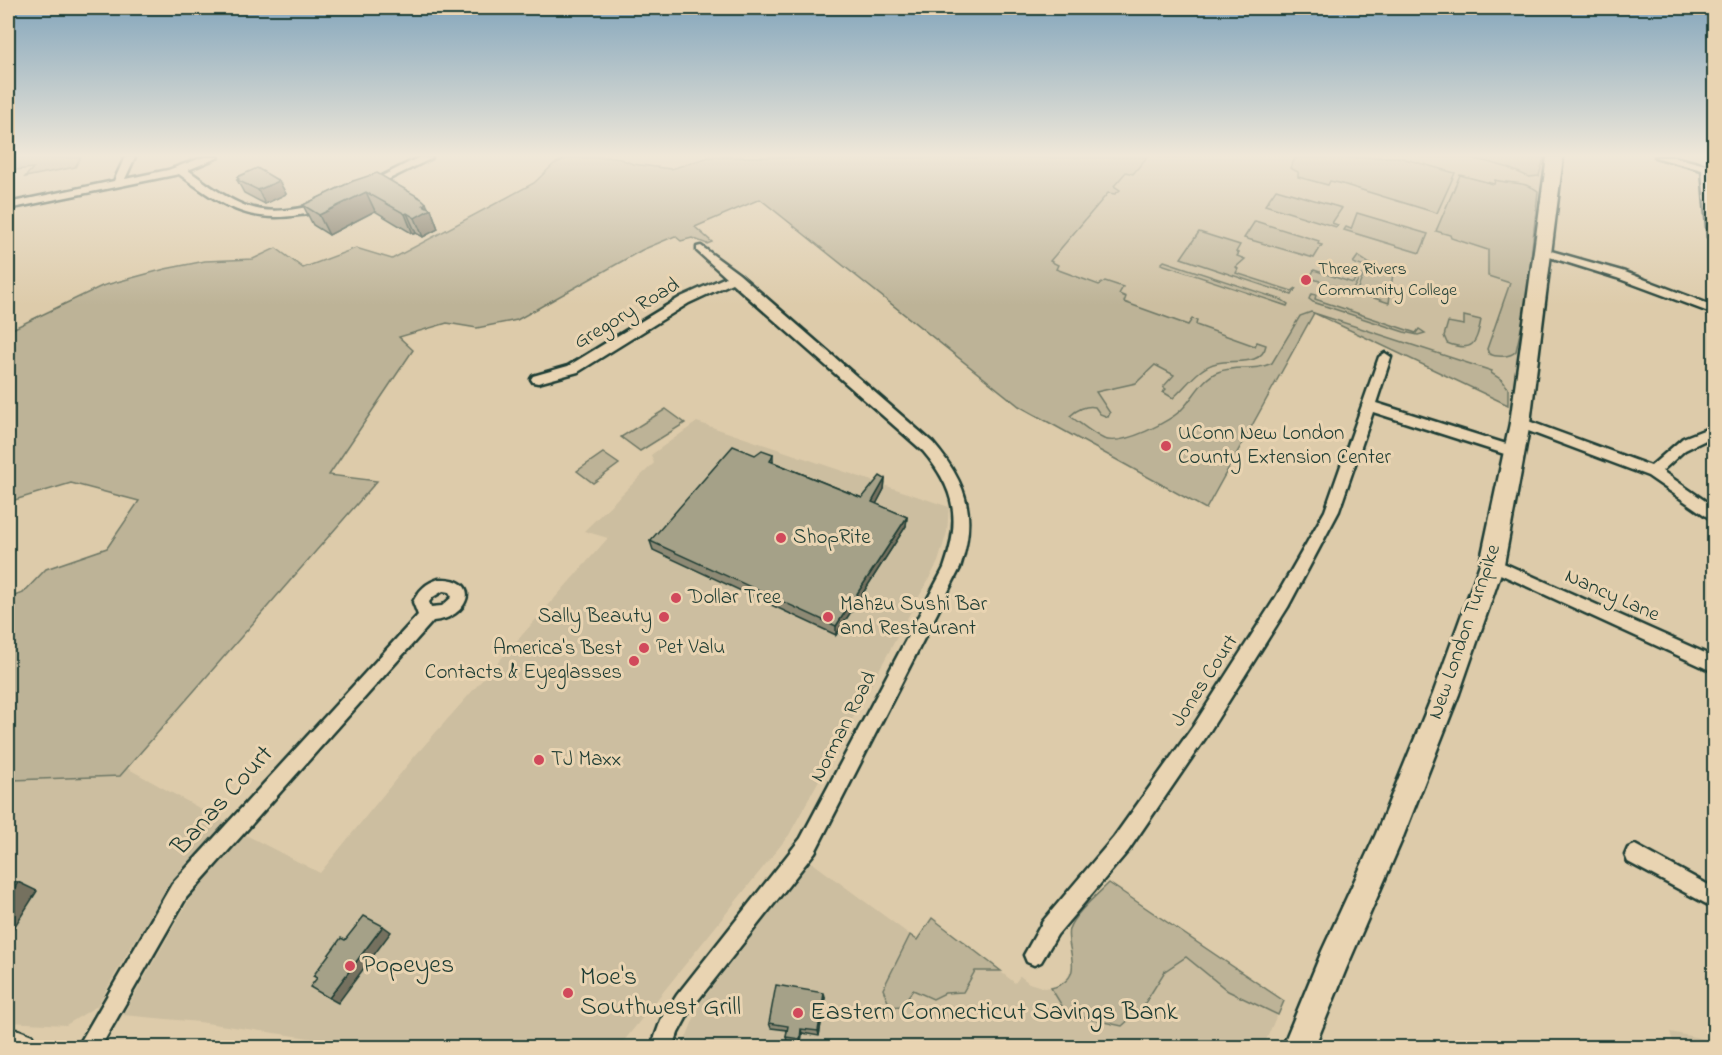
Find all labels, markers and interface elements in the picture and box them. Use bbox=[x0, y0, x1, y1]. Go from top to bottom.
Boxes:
place label: Three Rivers Community College bbox=[1318, 257, 1458, 305]
street label: Gregory Road bbox=[568, 271, 687, 359]
marker: Three Rivers Community College bbox=[1299, 273, 1313, 287]
place label: UConn New London County Extension Center bbox=[1178, 419, 1391, 475]
marker: UConn New London County Extension Center bbox=[1159, 439, 1173, 453]
place label: ShopRite bbox=[793, 523, 871, 553]
marker: ShopRite bbox=[774, 531, 788, 545]
street label: New London Turnpike bbox=[1421, 540, 1509, 724]
street label: Nancy Lane bbox=[1559, 562, 1665, 632]
place label: Dollar Tree bbox=[687, 583, 782, 613]
place label: Mahzu Sushi Bar and Restaurant bbox=[840, 590, 988, 644]
marker: Dollar Tree bbox=[669, 591, 683, 605]
place label: Sally Beauty bbox=[538, 602, 652, 634]
marker: Sally Beauty bbox=[657, 610, 671, 624]
marker: Mahzu Sushi Bar and Restaurant bbox=[821, 610, 835, 624]
street label: Jones Court bbox=[1164, 629, 1246, 733]
place label: Pet Valu bbox=[656, 633, 725, 663]
place label: America's Best Contacts & Eyeglasses bbox=[425, 634, 622, 690]
marker: Pet Valu bbox=[637, 641, 651, 655]
marker: America's Best Contacts & Eyeglasses bbox=[627, 654, 641, 668]
street label: Norman Road bbox=[803, 666, 885, 788]
street label: Banas Court bbox=[162, 737, 283, 866]
place label: TJ Maxx bbox=[551, 745, 621, 775]
marker: TJ Maxx bbox=[532, 753, 546, 767]
place label: Popeyes bbox=[362, 947, 454, 985]
marker: Popeyes bbox=[343, 959, 357, 973]
place label: Moe's Southwest Grill bbox=[580, 959, 741, 1027]
marker: Moe's Southwest Grill bbox=[561, 986, 575, 1000]
place label: Eastern Connecticut Savings Bank bbox=[810, 994, 1178, 1032]
marker: Eastern Connecticut Savings Bank bbox=[791, 1006, 805, 1020]

